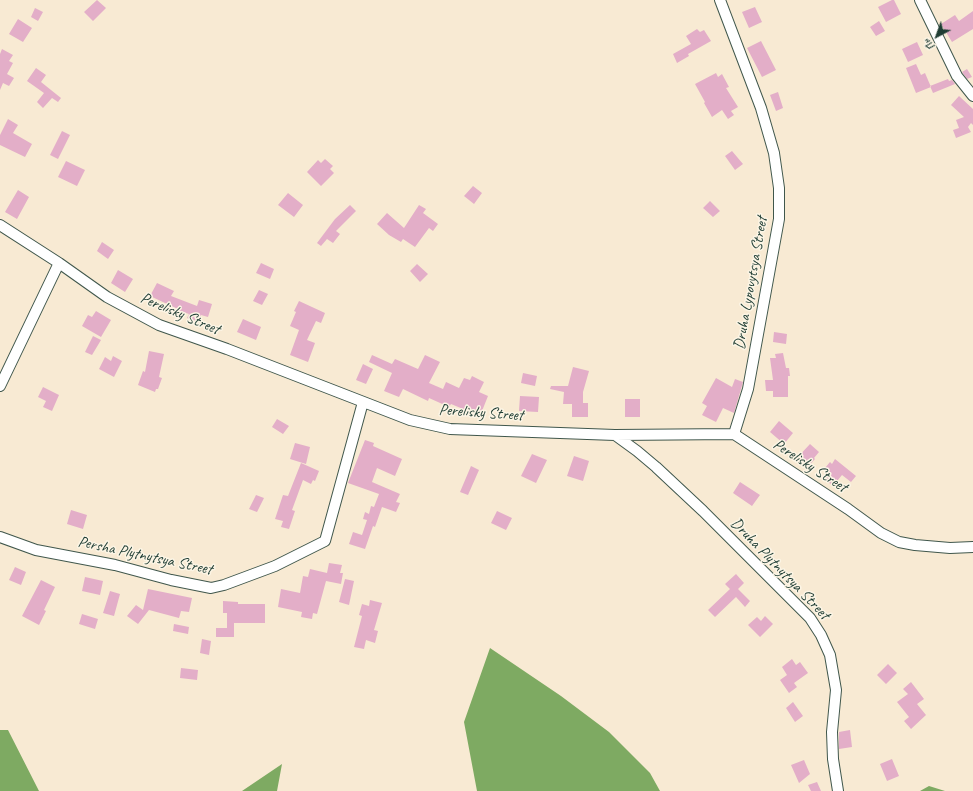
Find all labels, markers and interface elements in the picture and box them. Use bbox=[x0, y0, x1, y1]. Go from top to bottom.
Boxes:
north arrow bbox=[917, 16, 957, 56]
text: Пн bbox=[920, 36, 938, 54]
street label: Druha Lypovytsya Street bbox=[730, 215, 772, 351]
street label: Perelisky Street bbox=[137, 289, 223, 339]
street label: Perelisky Street bbox=[438, 400, 524, 426]
street label: Perelisky Street bbox=[769, 435, 851, 497]
street label: Druha Plytnytsya Street bbox=[726, 514, 834, 624]
street label: Persha Plytnytsya Street bbox=[76, 532, 214, 580]

